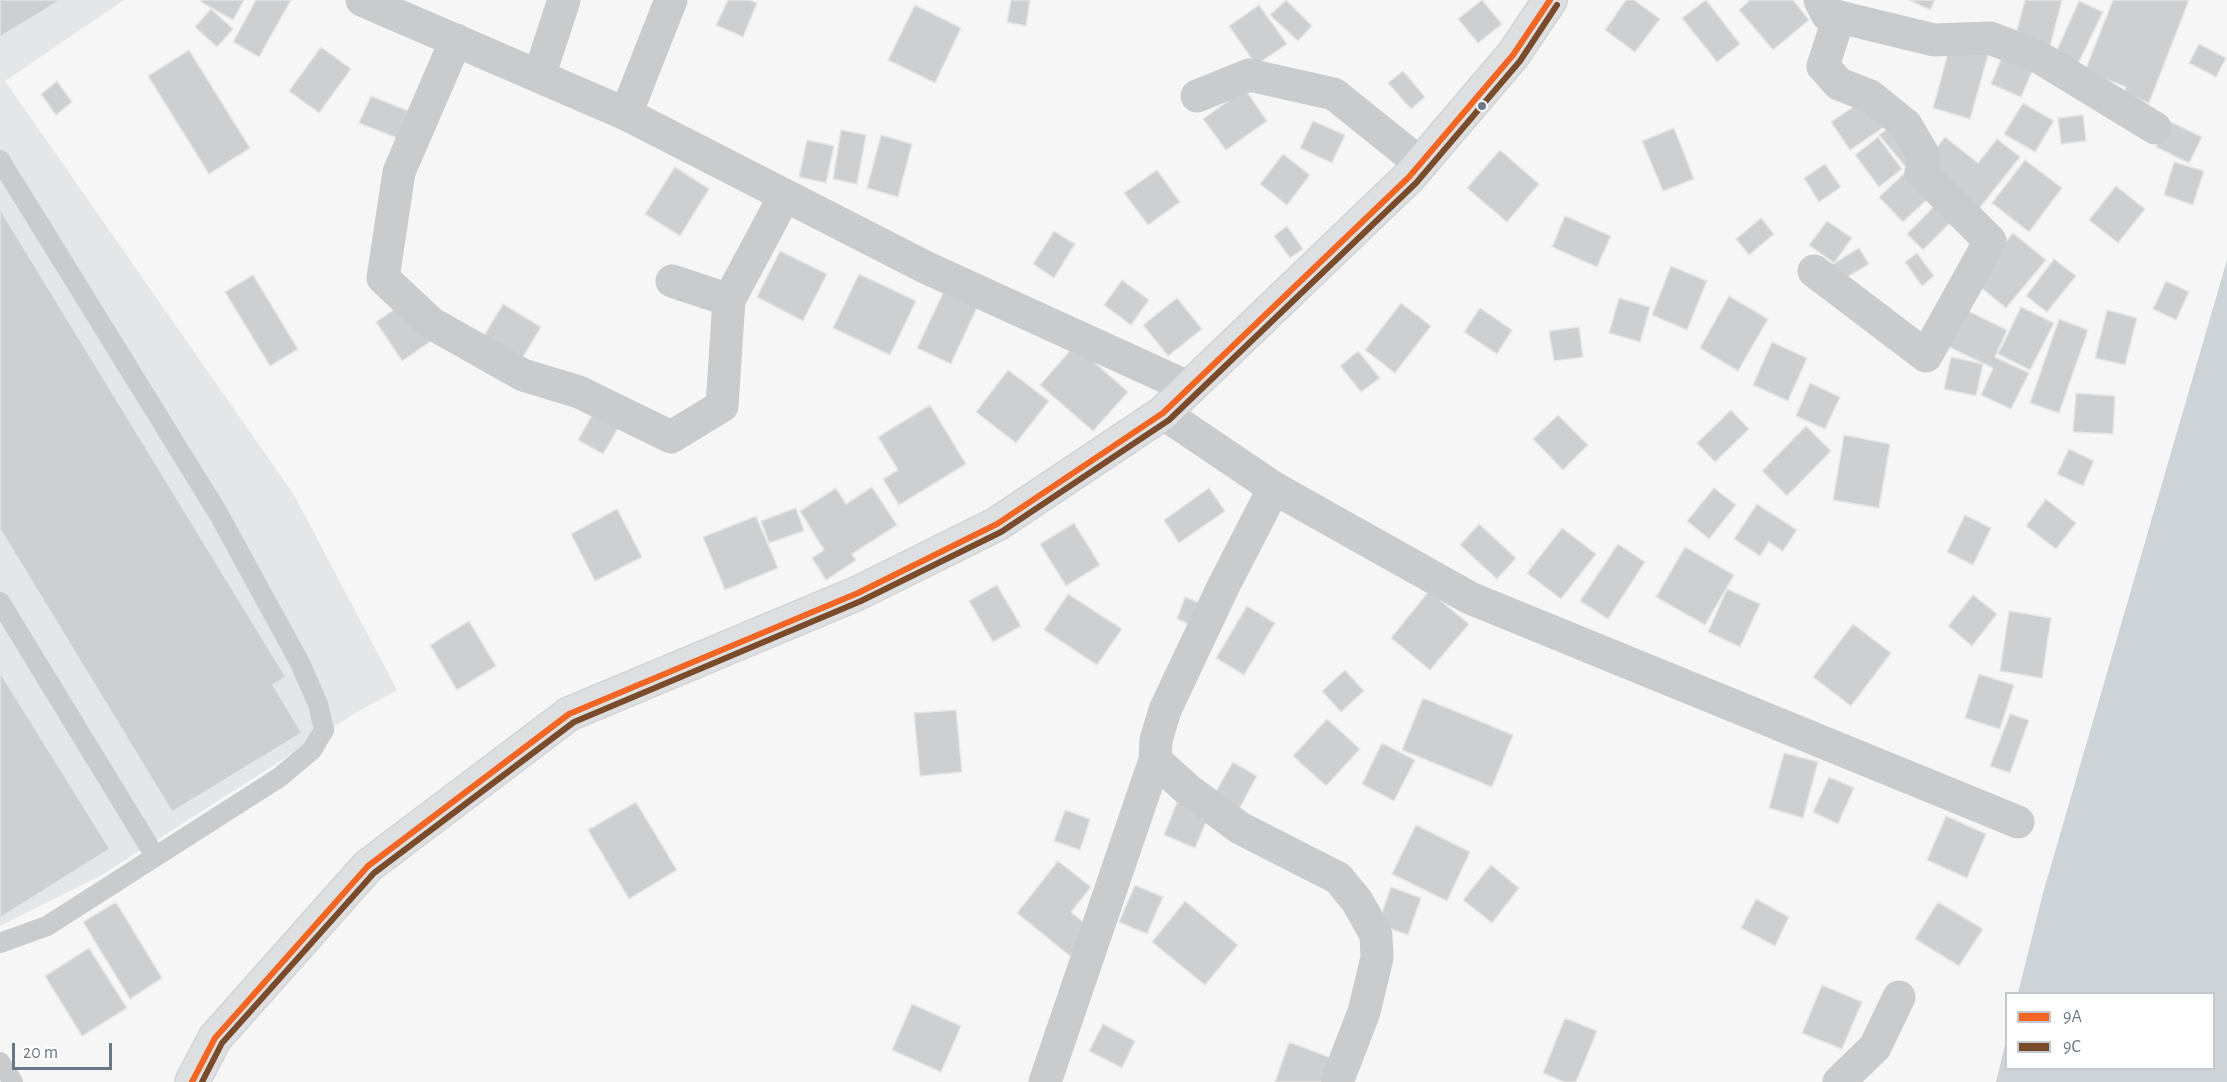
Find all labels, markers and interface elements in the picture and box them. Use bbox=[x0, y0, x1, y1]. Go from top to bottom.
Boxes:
unlabelled marker bbox=[1476, 100, 1488, 112]
legend bbox=[2005, 992, 2215, 1070]
text: 9A bbox=[2063, 1008, 2082, 1026]
scale bar bbox=[15, 1031, 116, 1069]
text: 9C bbox=[2063, 1038, 2081, 1056]
text: 20 m bbox=[23, 1044, 58, 1062]

